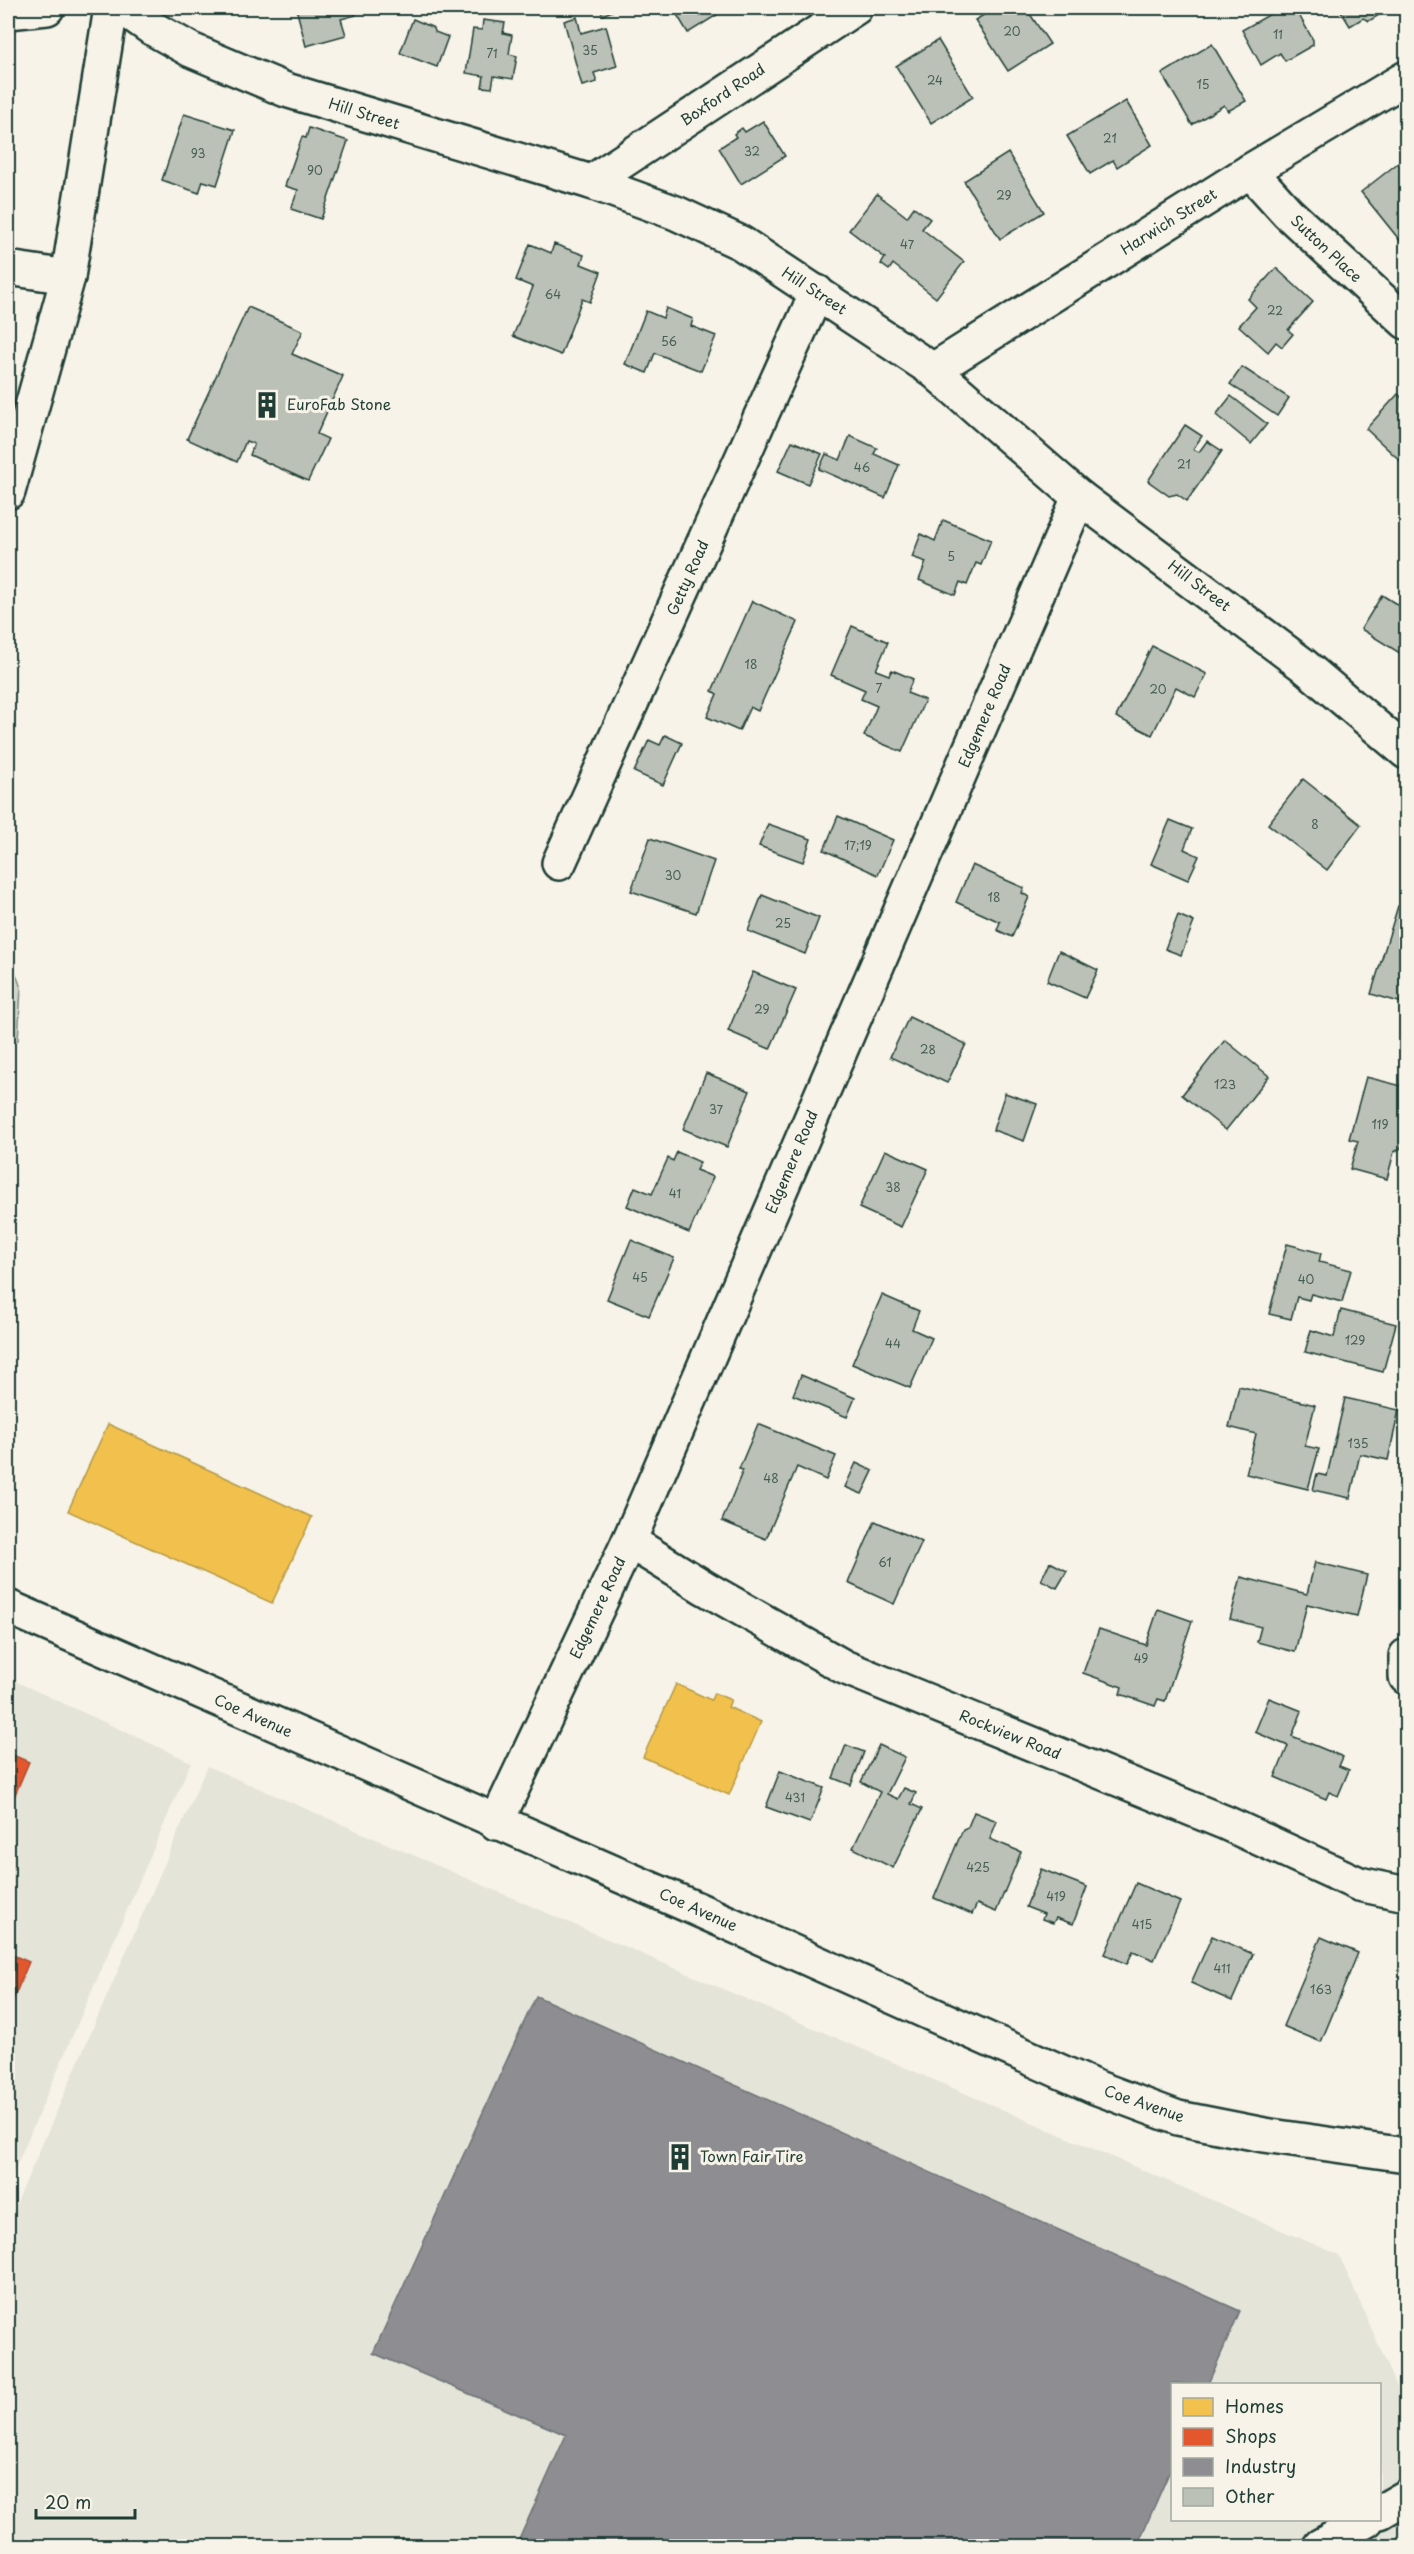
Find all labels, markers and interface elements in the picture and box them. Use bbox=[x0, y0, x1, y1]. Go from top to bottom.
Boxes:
house number: 20 bbox=[1003, 22, 1021, 40]
house number: 11 bbox=[1273, 25, 1283, 43]
house number: 35 bbox=[582, 41, 598, 59]
house number: 71 bbox=[486, 44, 498, 62]
street label: Boxford Road bbox=[675, 57, 769, 131]
house number: 24 bbox=[927, 71, 943, 89]
house number: 15 bbox=[1196, 75, 1210, 93]
street label: Hill Street bbox=[326, 91, 403, 134]
house number: 21 bbox=[1103, 129, 1117, 147]
house number: 32 bbox=[744, 142, 760, 160]
house number: 93 bbox=[191, 144, 205, 162]
house number: 90 bbox=[307, 161, 323, 179]
street label: Harwich Street bbox=[1115, 182, 1221, 260]
house number: 29 bbox=[996, 186, 1012, 204]
street label: Sutton Place bbox=[1286, 209, 1368, 287]
house number: 47 bbox=[900, 235, 915, 253]
street label: Hill Street bbox=[778, 260, 852, 319]
house number: 64 bbox=[545, 285, 561, 303]
house number: 22 bbox=[1267, 301, 1283, 319]
house number: 56 bbox=[661, 332, 677, 350]
building icon: EuroFab Stone bbox=[252, 390, 282, 420]
place label: EuroFab Stone bbox=[287, 392, 391, 415]
house number: 21 bbox=[1177, 455, 1191, 473]
house number: 46 bbox=[854, 458, 870, 476]
street label: Getty Road bbox=[660, 536, 714, 619]
house number: 5 bbox=[947, 547, 955, 565]
street label: Hill Street bbox=[1164, 553, 1236, 616]
house number: 18 bbox=[745, 655, 757, 673]
street label: Edgemere Road bbox=[951, 660, 1016, 771]
house number: 7 bbox=[876, 679, 883, 697]
house number: 20 bbox=[1149, 680, 1167, 698]
house number: 8 bbox=[1311, 815, 1319, 833]
house number: 17;19 bbox=[844, 836, 872, 854]
house number: 30 bbox=[665, 866, 682, 884]
house number: 18 bbox=[988, 888, 1000, 906]
house number: 25 bbox=[775, 914, 791, 932]
house number: 29 bbox=[754, 1000, 770, 1018]
house number: 28 bbox=[920, 1040, 936, 1058]
house number: 123 bbox=[1214, 1075, 1236, 1093]
house number: 37 bbox=[709, 1100, 724, 1118]
street label: Edgemere Road bbox=[758, 1106, 823, 1217]
house number: 119 bbox=[1371, 1115, 1389, 1133]
house number: 38 bbox=[885, 1178, 901, 1196]
house number: 41 bbox=[669, 1184, 681, 1202]
house number: 45 bbox=[632, 1268, 648, 1286]
house number: 40 bbox=[1298, 1270, 1315, 1288]
house number: 129 bbox=[1345, 1331, 1365, 1349]
house number: 44 bbox=[885, 1334, 901, 1352]
house number: 135 bbox=[1348, 1434, 1368, 1452]
house number: 48 bbox=[763, 1469, 779, 1487]
street label: Edgemere Road bbox=[563, 1552, 630, 1662]
house number: 61 bbox=[878, 1553, 892, 1571]
house number: 49 bbox=[1134, 1649, 1148, 1667]
street label: Coe Avenue bbox=[211, 1687, 296, 1742]
street label: Rockview Road bbox=[956, 1703, 1065, 1764]
house number: 431 bbox=[785, 1788, 805, 1806]
house number: 425 bbox=[966, 1858, 990, 1876]
street label: Coe Avenue bbox=[656, 1881, 741, 1936]
house number: 419 bbox=[1046, 1887, 1066, 1905]
house number: 415 bbox=[1132, 1915, 1152, 1933]
house number: 411 bbox=[1213, 1959, 1231, 1977]
house number: 163 bbox=[1310, 1980, 1332, 1998]
street label: Coe Avenue bbox=[1101, 2078, 1188, 2127]
building icon: Town Fair Tire bbox=[665, 2142, 695, 2172]
place label: Town Fair Tire bbox=[700, 2144, 804, 2167]
legend bbox=[1171, 2383, 1381, 2521]
text: Homes bbox=[1225, 2392, 1283, 2419]
text: Shops bbox=[1225, 2422, 1276, 2449]
text: Industry bbox=[1225, 2452, 1296, 2479]
scale bar bbox=[36, 2482, 135, 2520]
text: Other bbox=[1225, 2482, 1275, 2509]
text: 20 m bbox=[45, 2488, 91, 2515]

